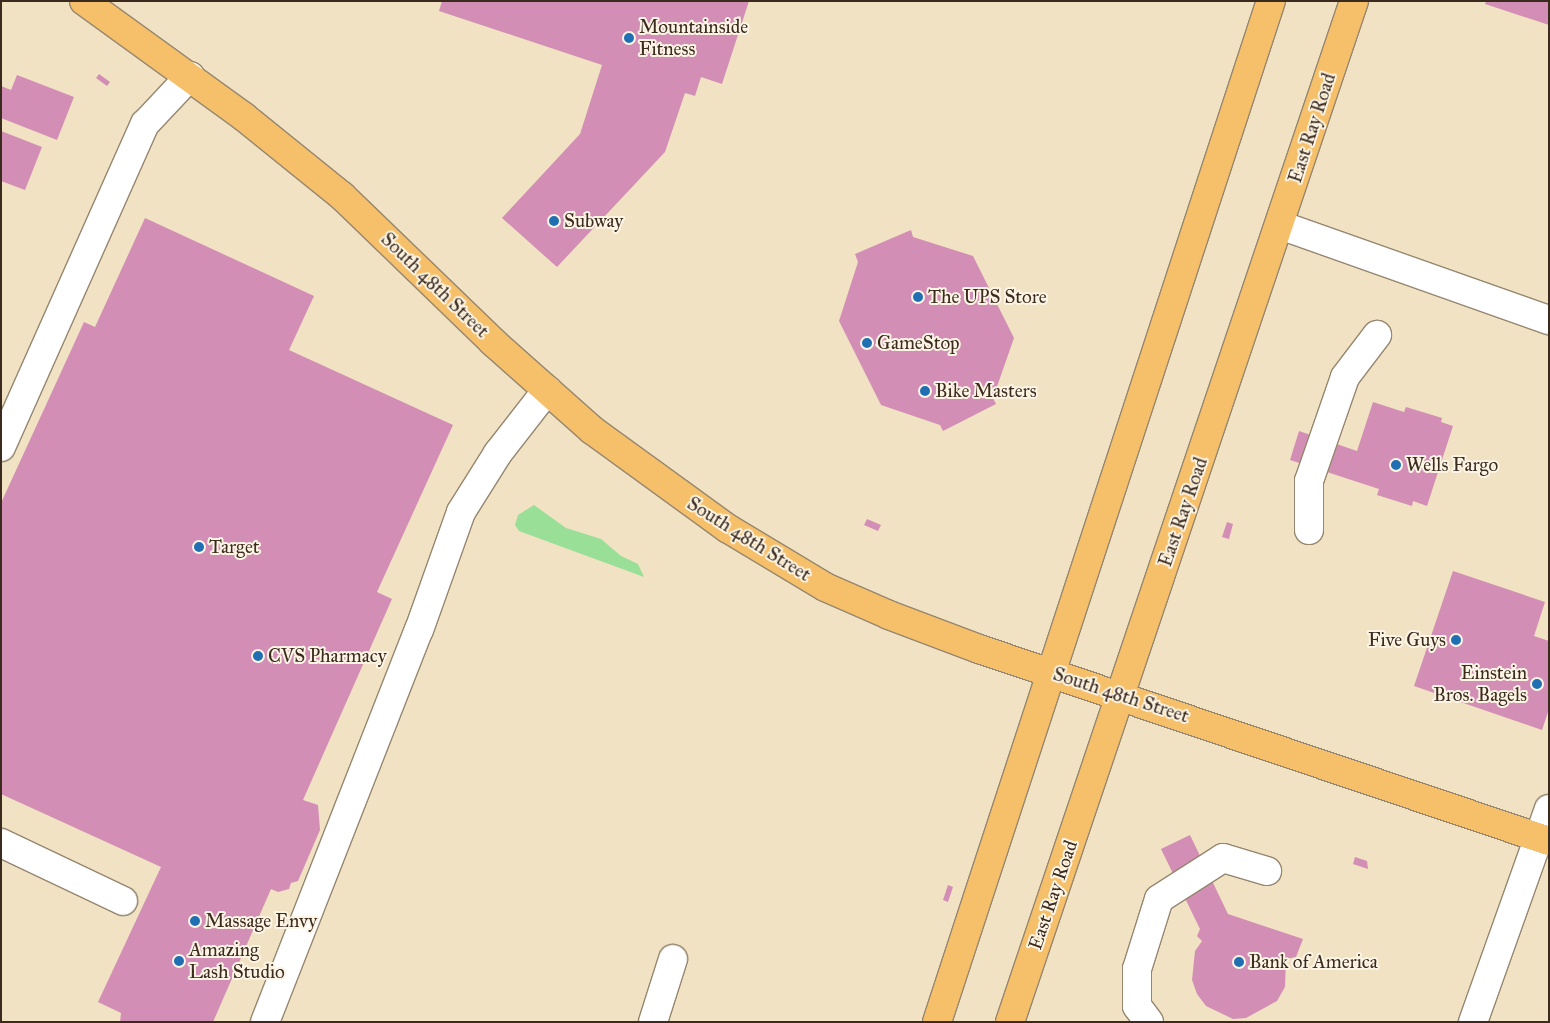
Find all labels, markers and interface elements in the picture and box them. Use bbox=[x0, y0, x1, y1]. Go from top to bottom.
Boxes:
place label: Mountainside Fitness bbox=[639, 16, 748, 60]
marker: Mountainside Fitness bbox=[623, 32, 635, 44]
street label: East Ray Road bbox=[1284, 70, 1340, 186]
place label: Subway bbox=[564, 210, 623, 232]
marker: Subway bbox=[548, 215, 560, 227]
street label: South 48th Street bbox=[376, 228, 494, 342]
place label: The UPS Store bbox=[928, 286, 1047, 308]
marker: The UPS Store bbox=[912, 291, 924, 303]
place label: GameStop bbox=[877, 332, 960, 354]
marker: GameStop bbox=[861, 337, 873, 349]
place label: Bike Masters bbox=[935, 380, 1037, 402]
marker: Bike Masters bbox=[919, 385, 931, 397]
street label: East Ray Road bbox=[1154, 454, 1212, 570]
place label: Wells Fargo bbox=[1406, 454, 1498, 476]
marker: Wells Fargo bbox=[1390, 459, 1402, 471]
street label: South 48th Street bbox=[683, 492, 815, 586]
place label: Target bbox=[209, 536, 260, 558]
marker: Target bbox=[193, 541, 205, 553]
place label: Five Guys bbox=[1368, 629, 1446, 651]
marker: Five Guys bbox=[1450, 634, 1462, 646]
place label: CVS Pharmacy bbox=[268, 645, 387, 667]
marker: CVS Pharmacy bbox=[252, 650, 264, 662]
street label: South 48th Street bbox=[1050, 662, 1192, 728]
place label: Einstein Bros. Bagels bbox=[1433, 662, 1527, 706]
marker: Einstein Bros. Bagels bbox=[1531, 678, 1543, 690]
street label: East Ray Road bbox=[1024, 837, 1082, 953]
place label: Massage Envy bbox=[205, 910, 317, 932]
marker: Massage Envy bbox=[189, 915, 201, 927]
place label: Amazing Lash Studio bbox=[189, 939, 285, 983]
place label: Bank of America bbox=[1249, 951, 1378, 973]
marker: Amazing Lash Studio bbox=[173, 955, 185, 967]
marker: Bank of America bbox=[1233, 956, 1245, 968]

